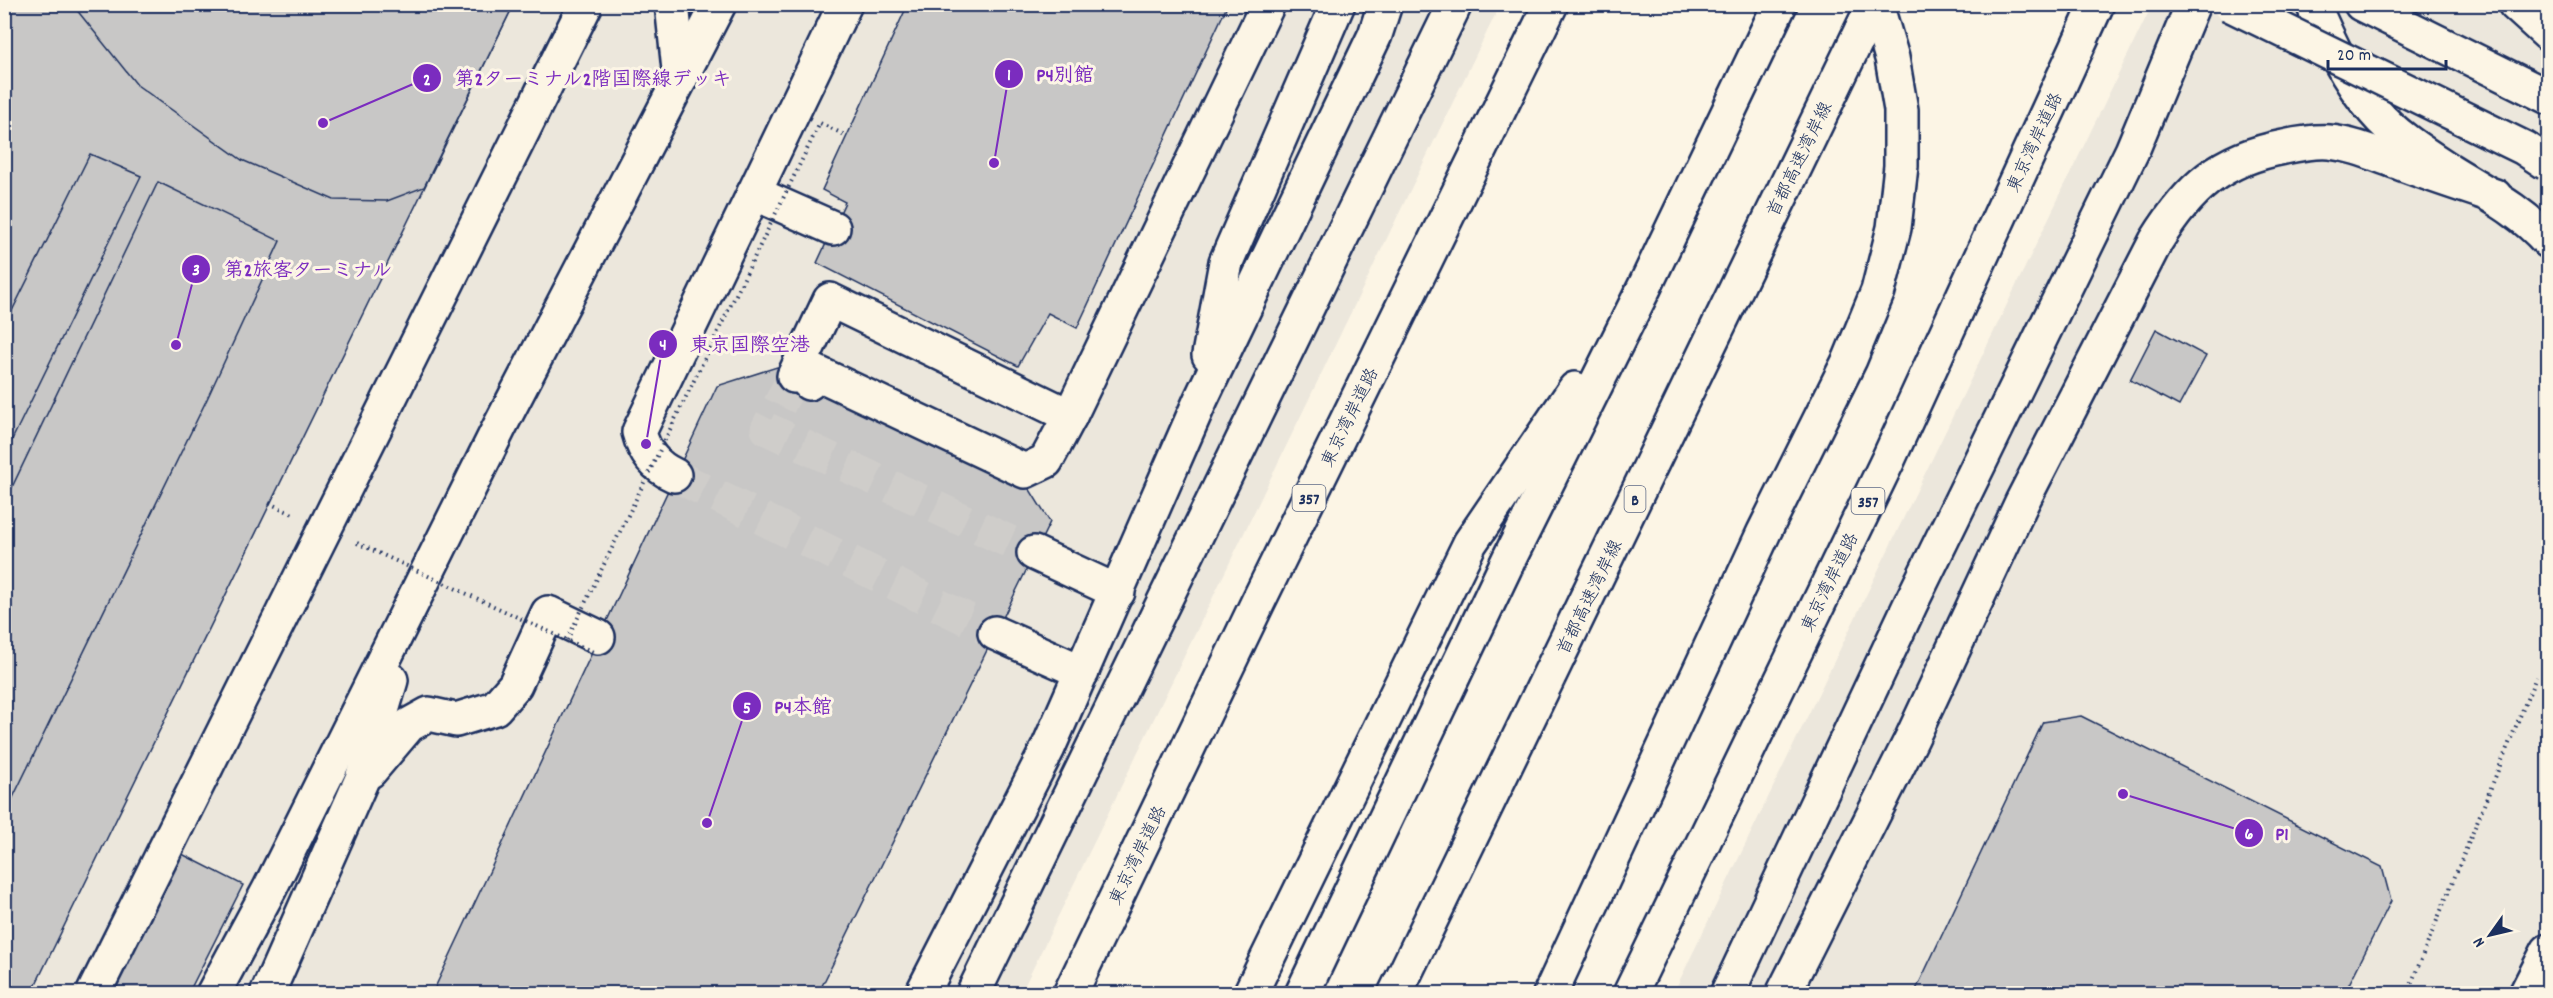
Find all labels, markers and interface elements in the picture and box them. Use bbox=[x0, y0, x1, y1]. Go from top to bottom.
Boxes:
scale bar bbox=[2328, 33, 2446, 71]
text: 20 m bbox=[2337, 44, 2371, 69]
callout: P4別館 bbox=[994, 55, 1105, 93]
callout: 第2ターミナル2階国際線デッキ bbox=[412, 59, 743, 97]
text: P4別館 bbox=[1036, 63, 1094, 91]
text: 1 bbox=[1007, 64, 1011, 89]
text: 第2ターミナル2階国際線デッキ bbox=[454, 67, 732, 95]
text: 2 bbox=[423, 69, 431, 94]
street label: 東京湾岸道路 bbox=[2002, 89, 2070, 197]
street label: 首都高速湾岸線 bbox=[1762, 98, 1840, 222]
callout: 第2旅客ターミナル bbox=[181, 250, 404, 288]
text: 第2旅客ターミナル bbox=[224, 258, 392, 286]
text: 3 bbox=[192, 259, 200, 284]
callout: 東京国際空港 bbox=[648, 325, 822, 363]
text: 東京国際空港 bbox=[690, 333, 810, 361]
text: 4 bbox=[659, 334, 667, 359]
street label: 東京湾岸道路 bbox=[1316, 364, 1386, 472]
road number: 357 bbox=[1292, 485, 1326, 511]
road number: B bbox=[1624, 486, 1646, 512]
road number: 357 bbox=[1852, 488, 1884, 514]
street label: 東京湾岸道路 bbox=[1796, 529, 1866, 637]
street label: 首都高速湾岸線 bbox=[1552, 536, 1630, 660]
callout: P4本館 bbox=[732, 687, 843, 725]
text: P4本館 bbox=[774, 695, 832, 723]
text: 5 bbox=[743, 697, 751, 722]
street label: 東京湾岸道路 bbox=[1104, 802, 1174, 910]
callout: P1 bbox=[2234, 814, 2301, 852]
text: P1 bbox=[2275, 822, 2289, 850]
text: 6 bbox=[2245, 823, 2254, 848]
north arrow bbox=[2460, 905, 2520, 965]
text: N bbox=[2468, 932, 2491, 952]

